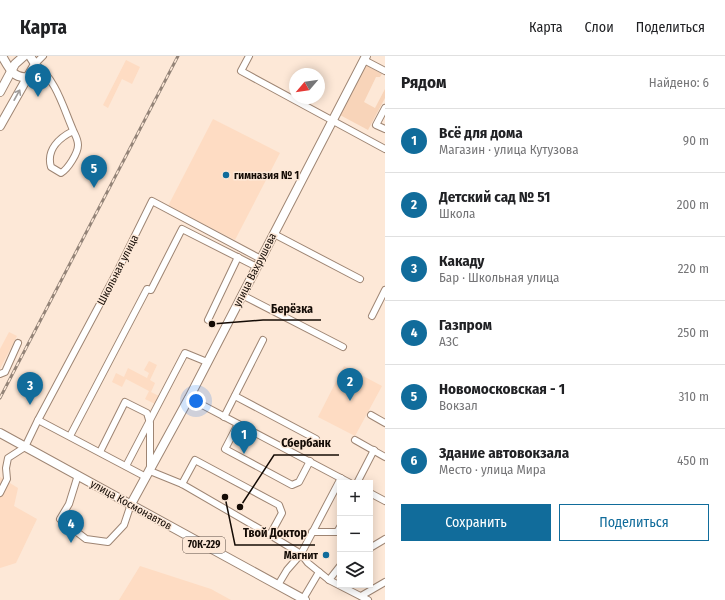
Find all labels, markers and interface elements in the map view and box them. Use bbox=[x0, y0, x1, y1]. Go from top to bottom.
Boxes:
text: Карта bbox=[20, 16, 67, 39]
text: Карта bbox=[529, 19, 563, 36]
text: Слои bbox=[585, 19, 614, 36]
text: Поделиться bbox=[636, 19, 705, 36]
pin: 6 bbox=[25, 64, 51, 97]
north arrow bbox=[289, 68, 325, 104]
text: Рядом bbox=[401, 72, 446, 93]
text: Найдено: 6 bbox=[649, 75, 709, 90]
one-way arrow bbox=[13, 89, 21, 101]
text: Всё для дома bbox=[439, 124, 523, 142]
text: 1 bbox=[411, 133, 417, 148]
text: 90 m bbox=[683, 133, 709, 148]
text: Магазин · улица Кутузова bbox=[439, 142, 579, 157]
pin: 5 bbox=[81, 155, 107, 188]
place label: гимназия № 1 bbox=[234, 169, 299, 182]
marker: гимназия № 1 bbox=[221, 170, 231, 180]
text: Детский сад № 51 bbox=[439, 188, 550, 206]
text: 2 bbox=[411, 197, 417, 212]
text: 200 m bbox=[677, 197, 709, 212]
text: Школа bbox=[439, 206, 475, 221]
street label: улица Вахрушева bbox=[231, 231, 279, 309]
street label: Школьная улица bbox=[95, 233, 141, 307]
text: Какаду bbox=[439, 252, 484, 270]
text: 3 bbox=[411, 261, 417, 276]
text: 220 m bbox=[678, 261, 709, 276]
text: Бар · Школьная улица bbox=[439, 270, 559, 285]
callout: Берёзка bbox=[263, 296, 321, 320]
text: Берёзка bbox=[271, 302, 313, 316]
text: Газпром bbox=[439, 316, 492, 334]
text: 4 bbox=[411, 325, 417, 340]
text: 250 m bbox=[677, 325, 709, 340]
text: АЗС bbox=[439, 334, 459, 349]
pin: 2 bbox=[337, 368, 363, 401]
pin: 3 bbox=[17, 372, 43, 405]
text: Новомосковская - 1 bbox=[439, 380, 565, 398]
text: 5 bbox=[411, 389, 417, 404]
text: 310 m bbox=[679, 389, 709, 404]
your location bbox=[186, 391, 206, 411]
text: Вокзал bbox=[439, 398, 478, 413]
pin: 1 bbox=[231, 421, 257, 454]
callout: Сбербанк bbox=[274, 431, 339, 455]
text: Сбербанк bbox=[281, 436, 332, 450]
text: Здание автовокзала bbox=[439, 444, 569, 462]
text: 6 bbox=[411, 453, 417, 468]
text: 450 m bbox=[677, 453, 709, 468]
text: Место · улица Мира bbox=[439, 462, 546, 477]
street label: улица Космонавтов bbox=[88, 477, 174, 533]
map controls bbox=[337, 480, 373, 588]
button: + bbox=[337, 480, 373, 516]
button: Сохранить bbox=[401, 504, 551, 541]
button: Поделиться bbox=[559, 504, 709, 541]
pin: 4 bbox=[58, 510, 84, 543]
button: − bbox=[337, 516, 373, 552]
callout: Твой Доктор bbox=[235, 521, 315, 545]
text: Твой Доктор bbox=[243, 526, 307, 540]
road number: 70К-229 bbox=[183, 537, 225, 553]
place label: Магнит bbox=[284, 549, 318, 562]
marker: Магнит bbox=[321, 550, 331, 560]
button: layers bbox=[337, 552, 373, 588]

